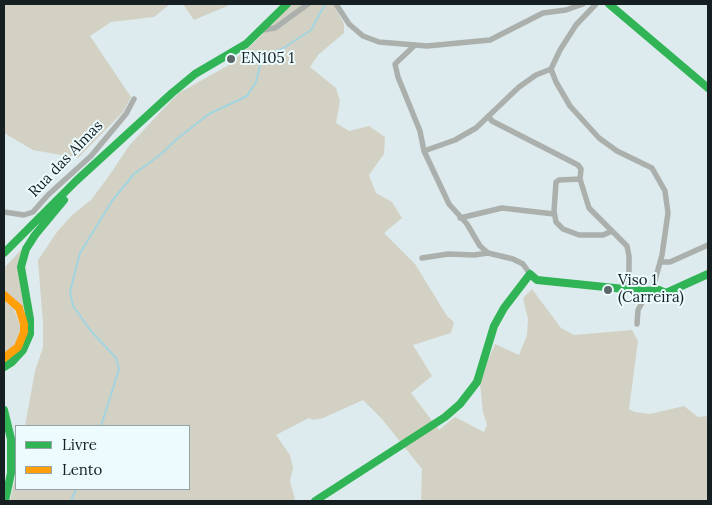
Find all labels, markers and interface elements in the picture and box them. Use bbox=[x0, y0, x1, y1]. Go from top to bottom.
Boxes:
place label: EN105 1 bbox=[241, 50, 294, 68]
marker: EN105 1 bbox=[225, 53, 237, 65]
street label: Rua das Almas bbox=[25, 117, 107, 201]
place label: Viso 1 (Carreira) bbox=[618, 272, 684, 307]
marker: Viso 1 (Carreira) bbox=[602, 284, 614, 296]
legend bbox=[15, 425, 190, 490]
text: Livre bbox=[62, 435, 97, 454]
text: Lento bbox=[62, 460, 102, 479]

